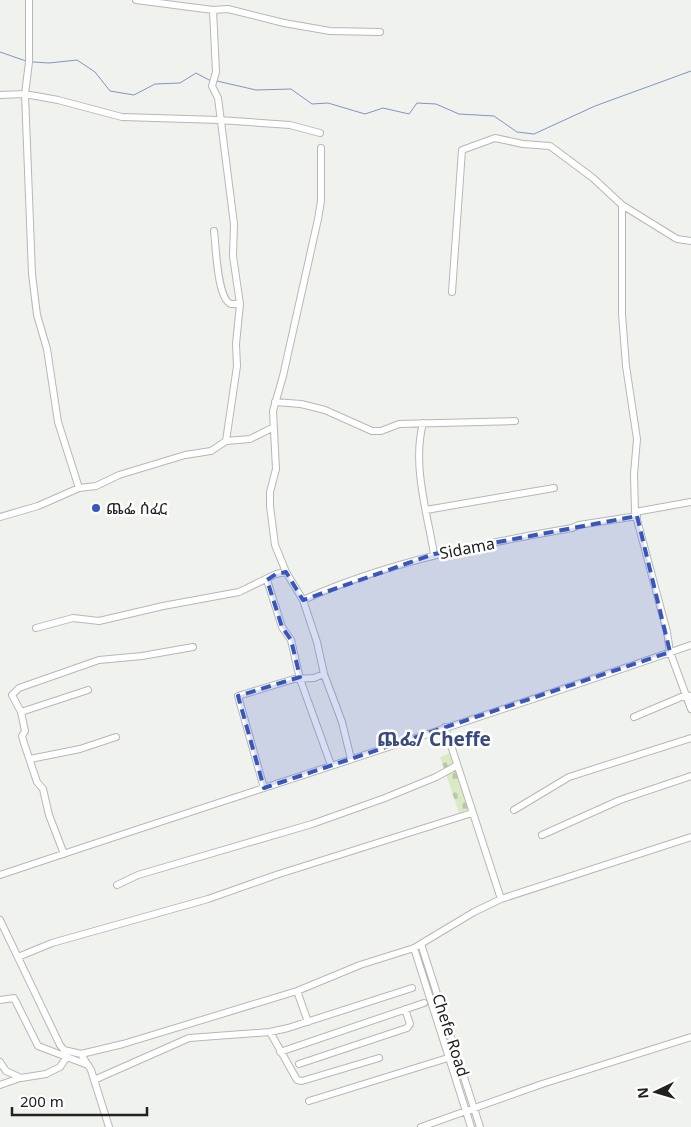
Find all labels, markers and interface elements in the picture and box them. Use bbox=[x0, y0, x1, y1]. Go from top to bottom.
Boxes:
place label: ጨፌ ሰፈር bbox=[106, 497, 167, 519]
marker: ጨፌ ሰፈር bbox=[90, 502, 102, 514]
street label: Sidama bbox=[438, 532, 496, 564]
district label: ጨፌ/ Cheffe bbox=[377, 726, 491, 752]
street label: Chefe Road bbox=[427, 991, 475, 1079]
north arrow bbox=[631, 1067, 681, 1117]
scale bar bbox=[12, 1084, 148, 1116]
text: N bbox=[633, 1087, 653, 1100]
text: 200 m bbox=[20, 1091, 64, 1111]

